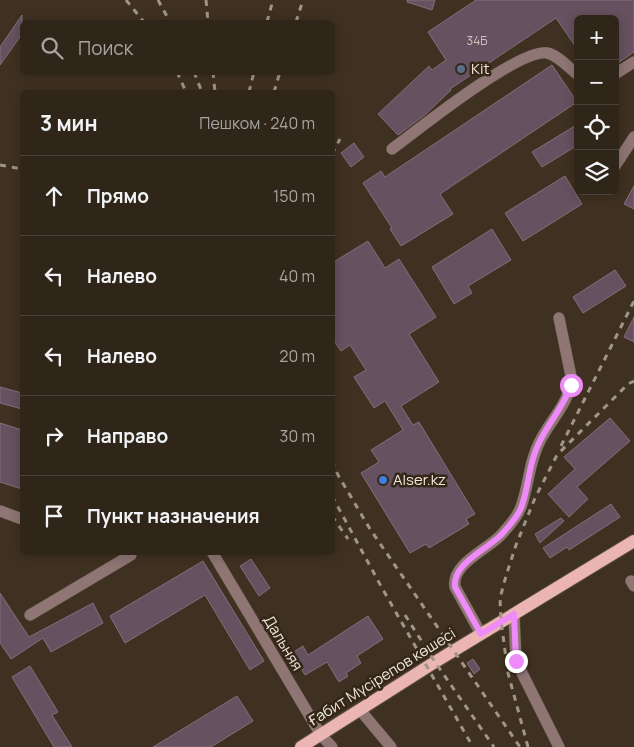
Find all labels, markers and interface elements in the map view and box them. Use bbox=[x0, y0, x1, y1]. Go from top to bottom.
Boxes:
map controls bbox=[574, 15, 619, 195]
button: + bbox=[574, 15, 619, 60]
search box bbox=[20, 20, 335, 75]
house number: 34Б bbox=[467, 32, 487, 49]
icon: search bbox=[38, 34, 66, 62]
text: Поиск bbox=[78, 35, 133, 61]
place label: Kit bbox=[471, 58, 489, 79]
button: − bbox=[574, 60, 619, 105]
marker: Kit bbox=[455, 63, 467, 75]
button: locate bbox=[574, 105, 619, 150]
text: 3 мин bbox=[40, 109, 97, 137]
text: Пешком · 240 m bbox=[199, 112, 315, 134]
button: layers bbox=[574, 150, 619, 195]
icon: ahead bbox=[40, 182, 68, 210]
text: Прямо bbox=[87, 183, 149, 209]
text: 150 m bbox=[273, 185, 315, 207]
icon: left bbox=[40, 262, 68, 290]
text: Налево bbox=[87, 263, 157, 289]
text: 40 m bbox=[279, 265, 315, 287]
icon: left bbox=[40, 342, 68, 370]
text: Налево bbox=[87, 343, 157, 369]
text: 20 m bbox=[279, 345, 315, 367]
route start bbox=[560, 374, 583, 397]
icon: right bbox=[40, 422, 68, 450]
text: Направо bbox=[87, 423, 168, 449]
text: 30 m bbox=[280, 425, 315, 447]
place label: Alser.kz bbox=[393, 469, 446, 490]
marker: Alser.kz bbox=[377, 474, 389, 486]
icon: arrive bbox=[40, 502, 68, 530]
text: Пункт назначения bbox=[87, 503, 260, 529]
street label: Дальняя bbox=[259, 611, 308, 674]
street label: Ғабит Мүсірепов көшесі bbox=[304, 623, 459, 730]
route end bbox=[505, 650, 528, 673]

